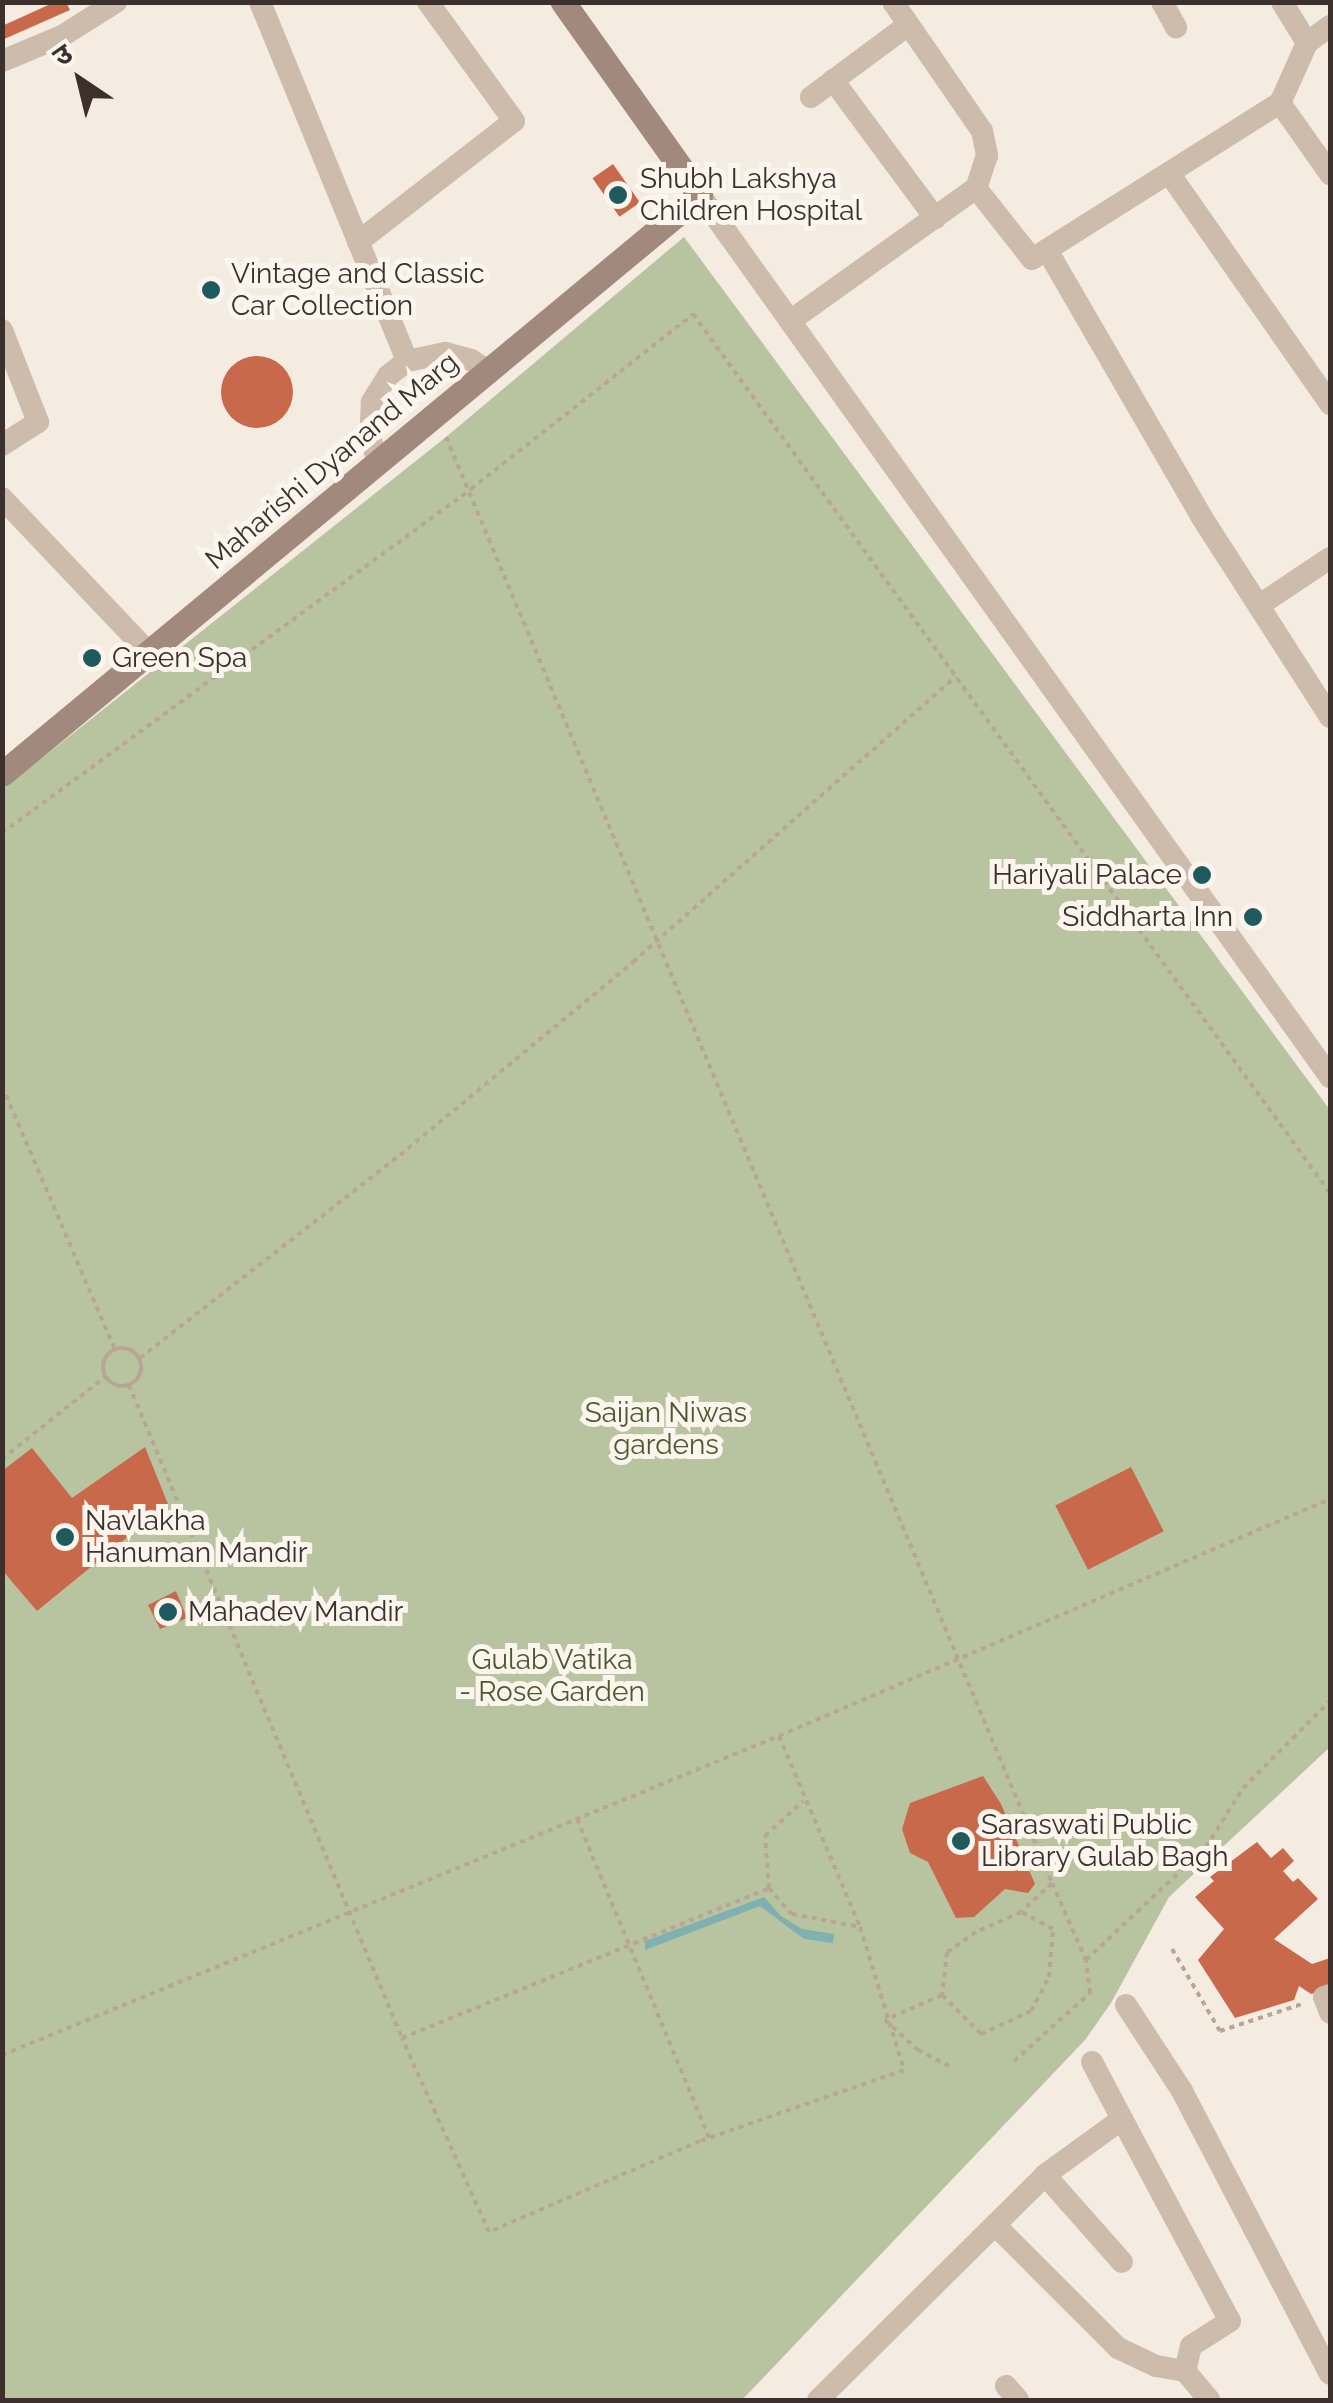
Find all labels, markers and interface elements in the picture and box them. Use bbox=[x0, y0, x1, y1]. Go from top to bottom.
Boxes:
north arrow bbox=[30, 30, 130, 130]
text: उ bbox=[46, 37, 79, 73]
place label: Shubh Lakshya Children Hospital bbox=[640, 162, 862, 228]
marker: Shubh Lakshya Children Hospital bbox=[605, 182, 631, 208]
place label: Vintage and Classic Car Collection bbox=[231, 257, 485, 323]
marker: Vintage and Classic Car Collection bbox=[200, 279, 222, 301]
street label: Maharishi Dyanand Marg bbox=[199, 346, 465, 576]
place label: Green Spa bbox=[112, 641, 247, 675]
marker: Green Spa bbox=[81, 647, 103, 669]
place label: Hariyali Palace bbox=[992, 858, 1182, 892]
marker: Hariyali Palace bbox=[1191, 864, 1213, 886]
place label: Siddharta Inn bbox=[1062, 900, 1233, 934]
marker: Siddharta Inn bbox=[1242, 906, 1264, 928]
park label: Saijan Niwas gardens bbox=[585, 1396, 747, 1462]
place label: Navlakha Hanuman Mandir bbox=[85, 1504, 308, 1570]
marker: Navlakha Hanuman Mandir bbox=[54, 1526, 76, 1548]
place label: Mahadev Mandir bbox=[188, 1595, 404, 1629]
marker: Mahadev Mandir bbox=[157, 1601, 179, 1623]
park label: Gulab Vatika - Rose Garden bbox=[459, 1643, 645, 1709]
place label: Saraswati Public Library Gulab Bagh bbox=[981, 1808, 1229, 1874]
marker: Saraswati Public Library Gulab Bagh bbox=[950, 1830, 972, 1852]

